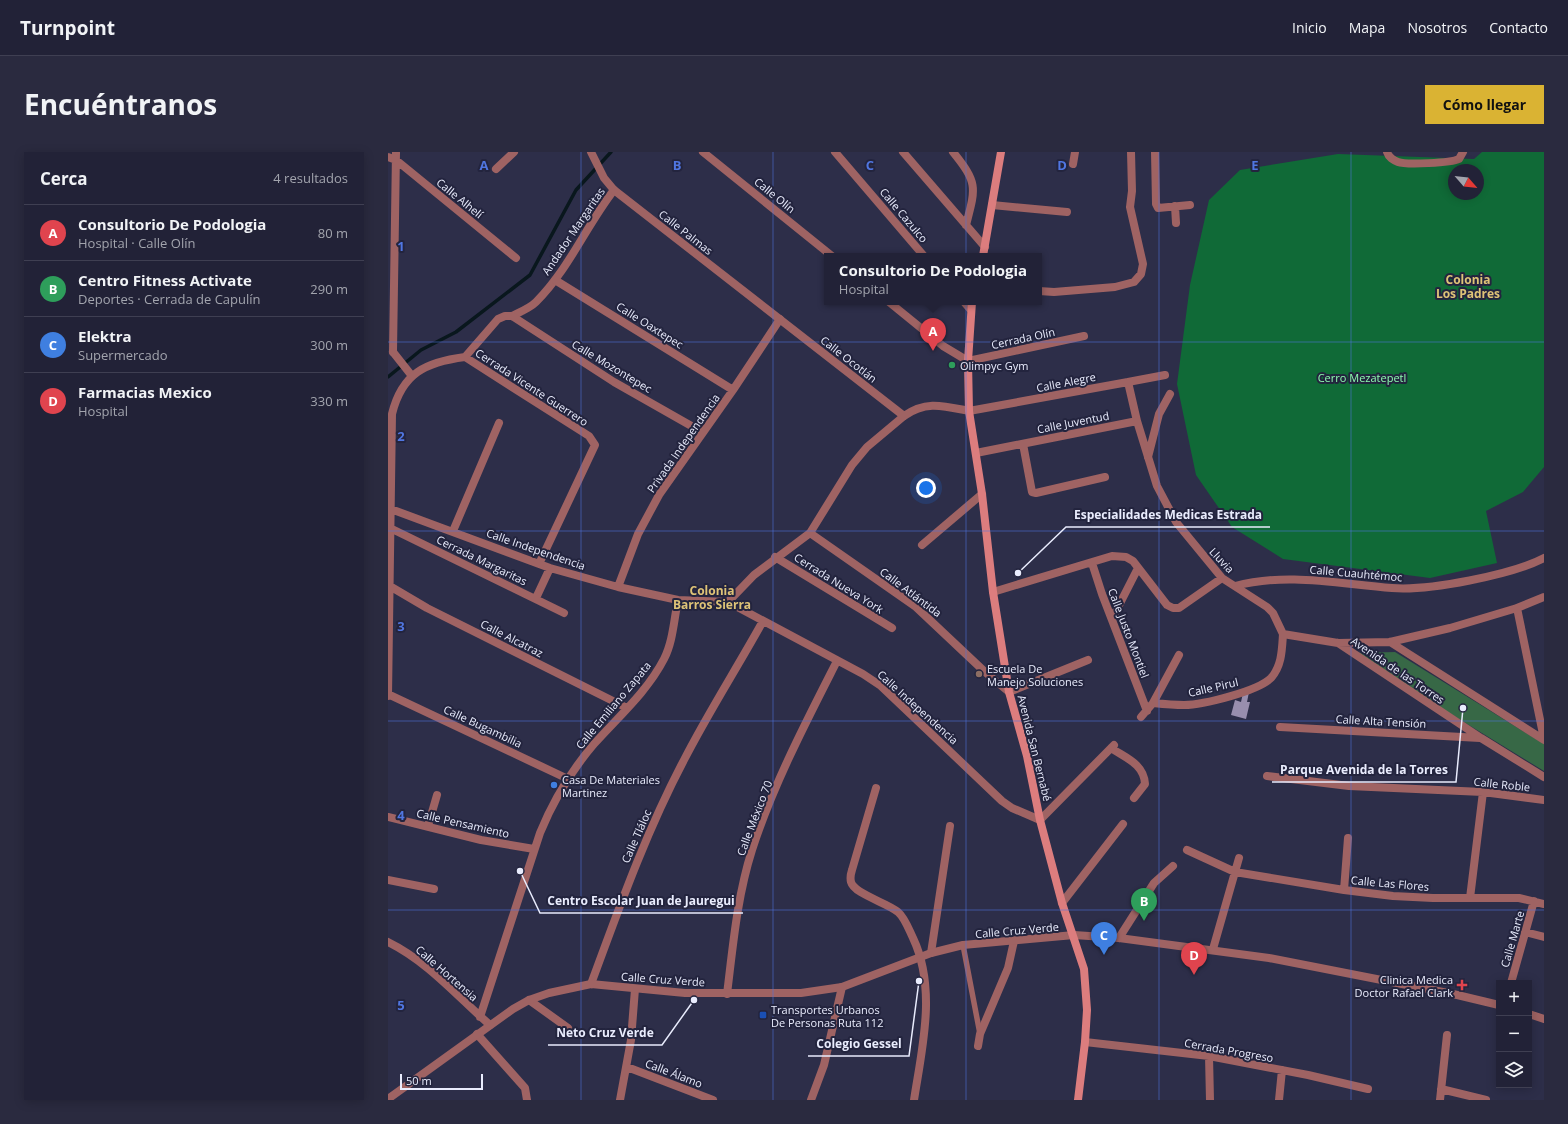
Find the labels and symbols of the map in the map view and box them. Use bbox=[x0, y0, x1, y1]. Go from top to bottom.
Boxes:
text: A bbox=[480, 156, 489, 174]
text: B bbox=[673, 156, 682, 174]
text: C bbox=[866, 156, 874, 174]
text: D bbox=[1057, 156, 1067, 174]
text: E bbox=[1251, 156, 1259, 174]
north arrow bbox=[1448, 164, 1484, 200]
street label: Calle Olín bbox=[751, 174, 799, 216]
street label: Calle Alhelí bbox=[434, 175, 487, 222]
street label: Andador Margaritas bbox=[538, 184, 608, 278]
street label: Calle Cazulco bbox=[877, 184, 932, 246]
street label: Calle Palmas bbox=[656, 206, 716, 258]
text: 1 bbox=[397, 237, 405, 255]
district label: Colonia Los Padres bbox=[1436, 271, 1500, 302]
street label: Calle Oaxtepec bbox=[614, 298, 686, 352]
pin: A bbox=[920, 318, 946, 351]
street label: Cerrada Olín bbox=[990, 324, 1056, 352]
street label: Calle Ocotlán bbox=[818, 332, 880, 386]
street label: Calle Mozontepec bbox=[569, 336, 655, 396]
street label: Cerrada Vicente Guerrero bbox=[473, 345, 592, 429]
place label: Olimpyc Gym bbox=[960, 358, 1028, 373]
marker: Olimpyc Gym bbox=[947, 360, 957, 370]
street label: Calle Alegre bbox=[1035, 369, 1097, 395]
park label: Cerro Mezatepetl bbox=[1318, 370, 1406, 385]
street label: Privada Independencia bbox=[643, 391, 723, 495]
street label: Calle Juventud bbox=[1036, 408, 1110, 436]
text: 2 bbox=[397, 427, 405, 445]
your location bbox=[916, 478, 936, 498]
callout: Especialidades Medicas Estrada bbox=[1066, 503, 1270, 527]
text: Especialidades Medicas Estrada bbox=[1074, 506, 1262, 523]
street label: Calle Independencia bbox=[484, 525, 588, 573]
street label: Cerrada Margaritas bbox=[434, 532, 530, 588]
street label: Lluvia bbox=[1206, 544, 1238, 576]
street label: Cerrada Nueva York bbox=[792, 549, 887, 617]
street label: Calle Cuauhtémoc bbox=[1309, 561, 1403, 585]
street label: Calle Atlántida bbox=[877, 564, 945, 620]
district label: Colonia Barros Sierra bbox=[673, 582, 751, 613]
street label: Calle Justo Montiel bbox=[1105, 586, 1153, 680]
street label: Calle Alcatraz bbox=[478, 616, 546, 660]
text: 3 bbox=[397, 617, 405, 635]
street label: Avenida de las Torres bbox=[1348, 633, 1448, 707]
street label: Calle Emiliano Zapata bbox=[572, 658, 654, 752]
place label: Escuela De Manejo Soluciones bbox=[987, 661, 1083, 689]
street label: Calle Independencia bbox=[874, 667, 962, 747]
marker: Escuela De Manejo Soluciones bbox=[974, 669, 984, 679]
street label: Calle Pirul bbox=[1186, 674, 1240, 700]
street label: Avenida San Bernabé bbox=[1015, 693, 1055, 803]
street label: Calle Bugambilia bbox=[441, 701, 525, 751]
street label: Calle Alta Tensión bbox=[1335, 711, 1427, 731]
callout: Parque Avenida de la Torres bbox=[1272, 758, 1456, 782]
text: Parque Avenida de la Torres bbox=[1280, 761, 1448, 778]
place label: Casa De Materiales Martinez bbox=[562, 772, 660, 800]
street label: Calle Roble bbox=[1473, 774, 1531, 794]
street label: Calle México 70 bbox=[733, 778, 775, 858]
marker: Casa De Materiales Martinez bbox=[549, 780, 559, 790]
street label: Calle Pensamiento bbox=[415, 805, 511, 841]
text: 4 bbox=[397, 806, 405, 824]
street label: Calle Tláloc bbox=[618, 807, 654, 865]
street label: Calle Las Flores bbox=[1350, 872, 1430, 894]
pin: B bbox=[1131, 888, 1157, 921]
callout: Centro Escolar Juan de Jauregui bbox=[540, 889, 743, 913]
text: Centro Escolar Juan de Jauregui bbox=[547, 892, 735, 909]
street label: Calle Marte bbox=[1497, 909, 1527, 969]
street label: Calle Cruz Verde bbox=[975, 919, 1059, 941]
pin: C bbox=[1091, 922, 1117, 955]
street label: Calle Hortensia bbox=[413, 942, 481, 1004]
pin: D bbox=[1181, 942, 1207, 975]
street label: Calle Cruz Verde bbox=[621, 969, 705, 989]
place label: Clinica Medica Doctor Rafael Clark bbox=[1355, 972, 1453, 1000]
marker: Clinica Medica Doctor Rafael Clark bbox=[1456, 979, 1468, 991]
text: 5 bbox=[397, 996, 405, 1014]
place label: Transportes Urbanos De Personas Ruta 112 bbox=[771, 1002, 883, 1030]
marker: Transportes Urbanos De Personas Ruta 112 bbox=[758, 1010, 768, 1020]
callout: Neto Cruz Verde bbox=[548, 1021, 662, 1045]
text: Neto Cruz Verde bbox=[556, 1024, 654, 1041]
callout: Colegio Gessel bbox=[808, 1032, 909, 1056]
text: Colegio Gessel bbox=[816, 1035, 902, 1052]
street label: Cerrada Progreso bbox=[1183, 1035, 1275, 1065]
street label: Calle Álamo bbox=[643, 1055, 705, 1091]
scale bar bbox=[400, 1072, 483, 1091]

